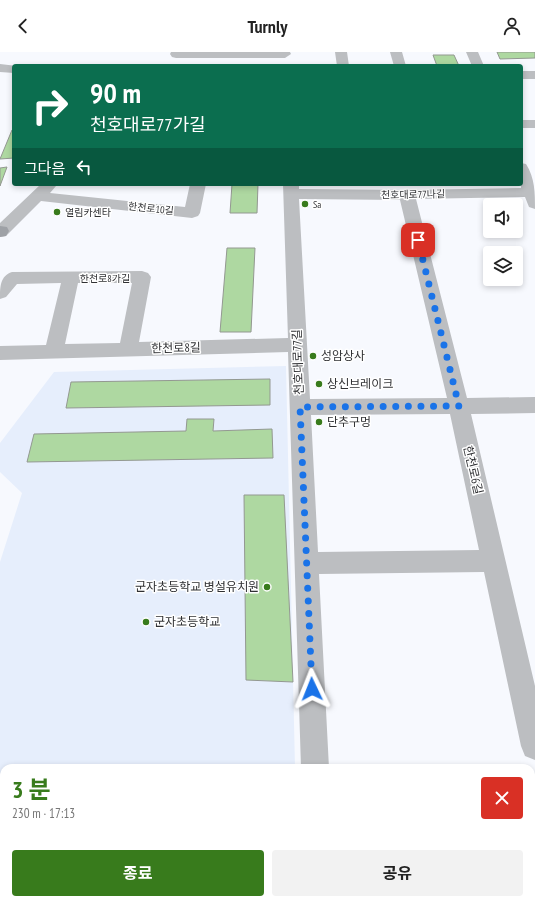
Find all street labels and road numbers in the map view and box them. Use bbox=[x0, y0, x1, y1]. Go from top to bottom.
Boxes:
street label: 천호대로77나길 bbox=[381, 187, 445, 202]
street label: 한천로10길 bbox=[127, 200, 174, 217]
street label: 한천로8가길 bbox=[80, 272, 130, 285]
street label: 천호대로77길 bbox=[289, 329, 306, 395]
street label: 한천로8길 bbox=[151, 340, 201, 355]
street label: 한천로6길 bbox=[461, 444, 486, 496]

